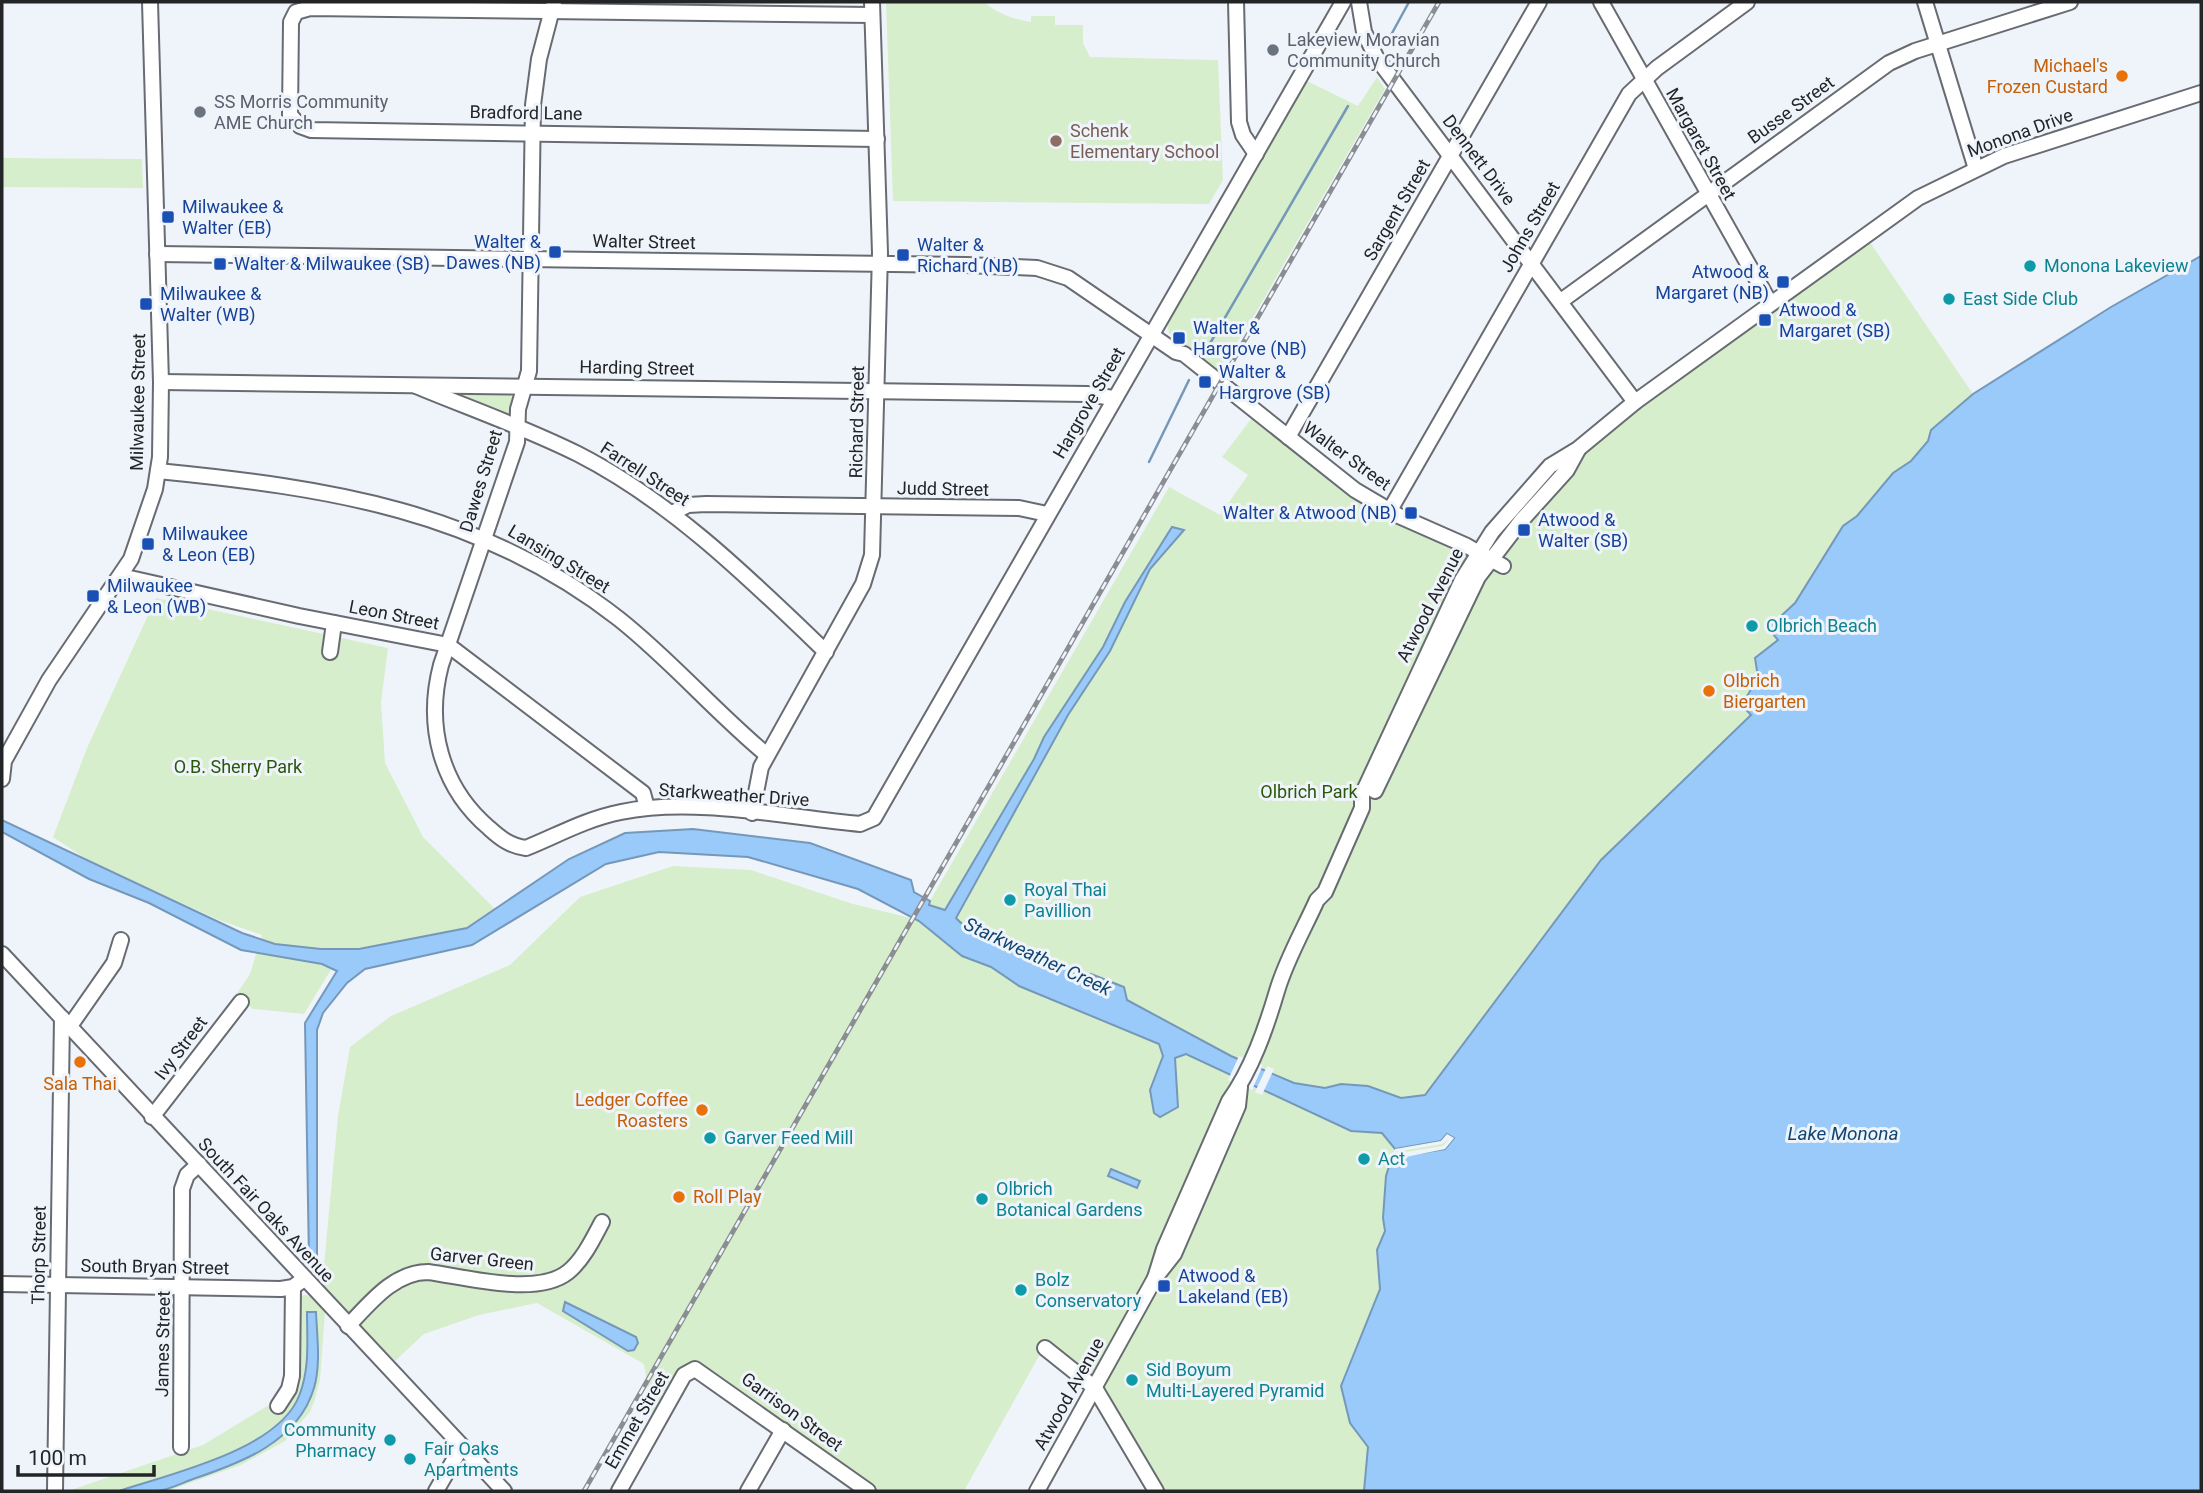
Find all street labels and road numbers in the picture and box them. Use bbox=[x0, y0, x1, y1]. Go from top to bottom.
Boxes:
street label: Busse Street bbox=[1744, 71, 1838, 148]
street label: Margaret Street bbox=[1662, 84, 1741, 203]
street label: Bradford Lane bbox=[469, 101, 583, 124]
street label: Monona Drive bbox=[1964, 104, 2075, 161]
street label: Dennett Drive bbox=[1439, 110, 1520, 209]
street label: Sargent Street bbox=[1359, 155, 1434, 264]
street label: Johns Street bbox=[1495, 178, 1564, 276]
street label: Walter Street bbox=[592, 230, 696, 253]
street label: Milwaukee Street bbox=[126, 333, 149, 471]
street label: Hargrove Street bbox=[1048, 343, 1129, 462]
street label: Harding Street bbox=[579, 356, 695, 379]
street label: Richard Street bbox=[845, 365, 868, 478]
street label: Walter Street bbox=[1299, 417, 1395, 495]
street label: Dawes Street bbox=[455, 427, 506, 535]
street label: Farrell Street bbox=[597, 437, 694, 510]
street label: Judd Street bbox=[897, 477, 989, 500]
street label: Lansing Street bbox=[505, 520, 614, 597]
street label: Atwood Avenue bbox=[1392, 544, 1467, 665]
street label: Leon Street bbox=[347, 595, 441, 634]
street label: Starkweather Drive bbox=[658, 779, 810, 810]
street label: Ivy Street bbox=[150, 1012, 211, 1084]
street label: South Fair Oaks Avenue bbox=[194, 1133, 339, 1286]
street label: Thorp Street bbox=[27, 1205, 50, 1305]
street label: Garver Green bbox=[429, 1243, 535, 1274]
street label: South Bryan Street bbox=[80, 1255, 230, 1278]
street label: James Street bbox=[151, 1291, 174, 1397]
street label: Atwood Avenue bbox=[1029, 1334, 1108, 1454]
street label: Emmet Street bbox=[600, 1367, 673, 1472]
street label: Garrison Street bbox=[738, 1368, 847, 1455]

